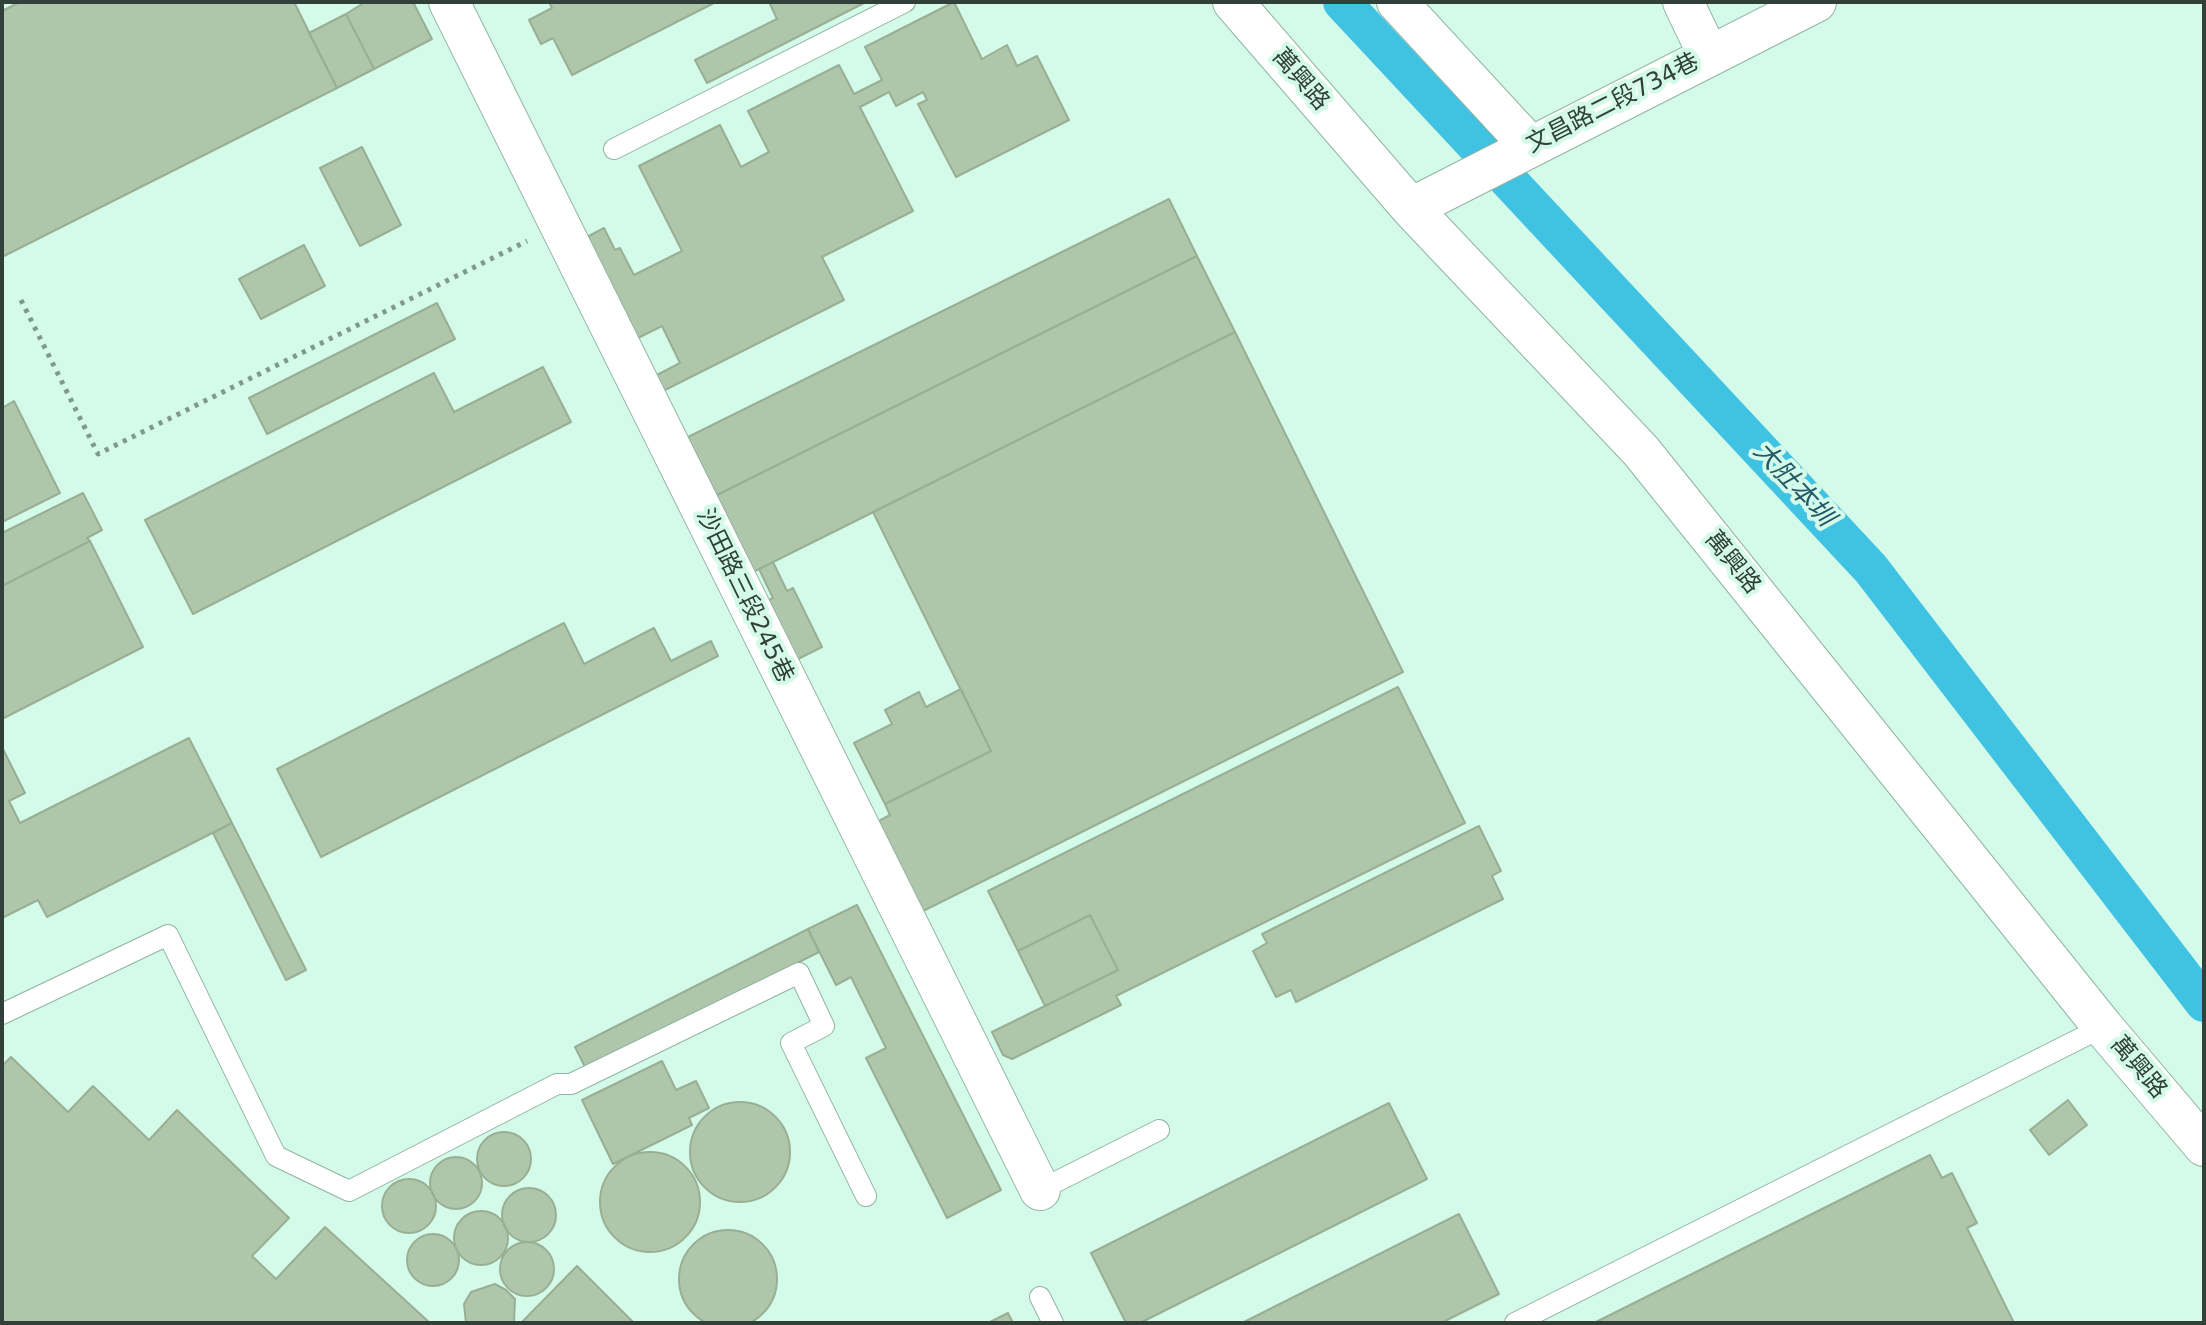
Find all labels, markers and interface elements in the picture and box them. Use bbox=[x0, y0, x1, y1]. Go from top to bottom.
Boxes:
street label: 萬興路 bbox=[1266, 43, 1334, 117]
street label: 文昌路二段734巷 bbox=[1522, 48, 1704, 160]
water label: 大肚本圳 bbox=[1746, 436, 1840, 534]
street label: 沙田路三段245巷 bbox=[689, 504, 799, 688]
street label: 萬興路 bbox=[1698, 526, 1766, 600]
street label: 萬興路 bbox=[2104, 1031, 2172, 1105]

